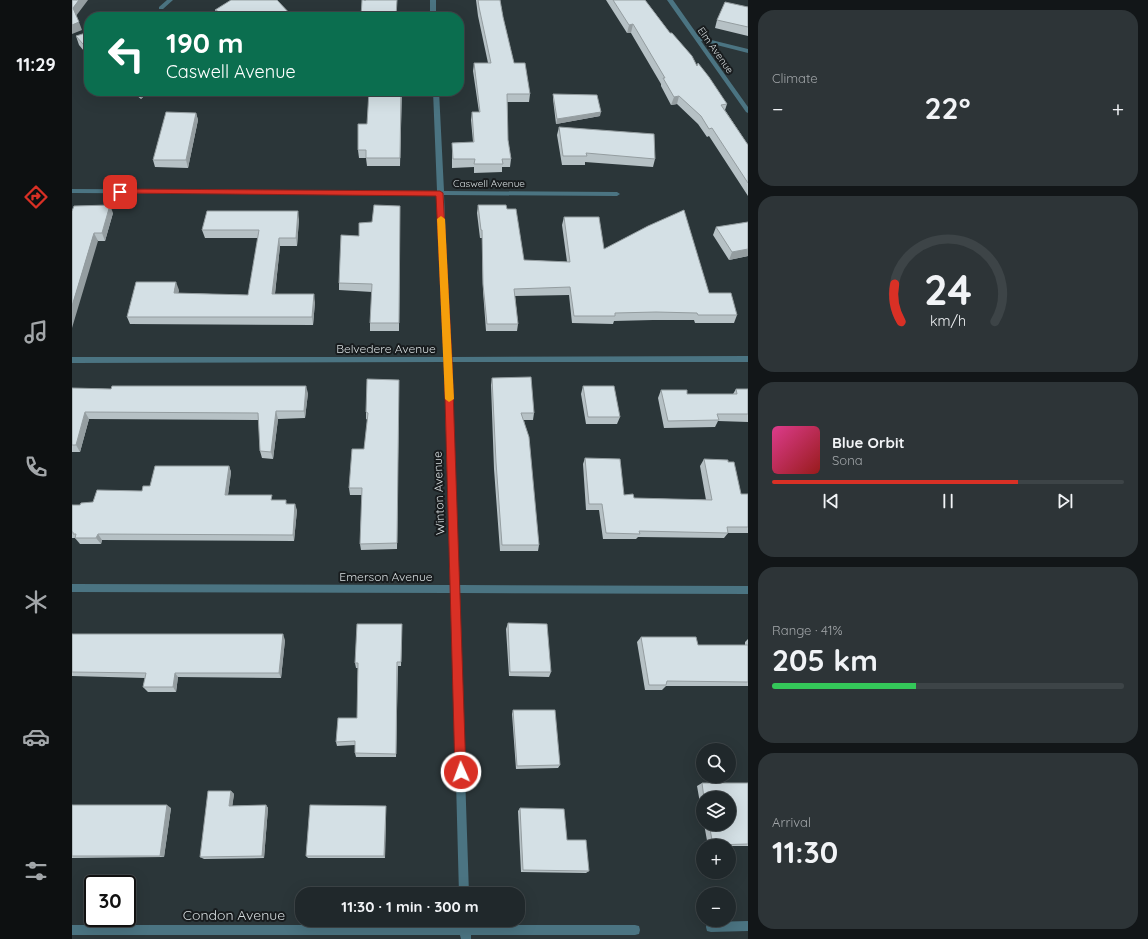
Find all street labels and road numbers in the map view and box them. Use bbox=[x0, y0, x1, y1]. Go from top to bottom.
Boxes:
street label: Elm Avenue bbox=[695, 24, 737, 76]
street label: Caswell Avenue bbox=[453, 177, 525, 190]
street label: Belvedere Avenue bbox=[336, 341, 436, 356]
street label: Winton Avenue bbox=[430, 451, 447, 535]
street label: Emerson Avenue bbox=[339, 569, 433, 584]
street label: Condon Avenue bbox=[183, 906, 285, 924]

